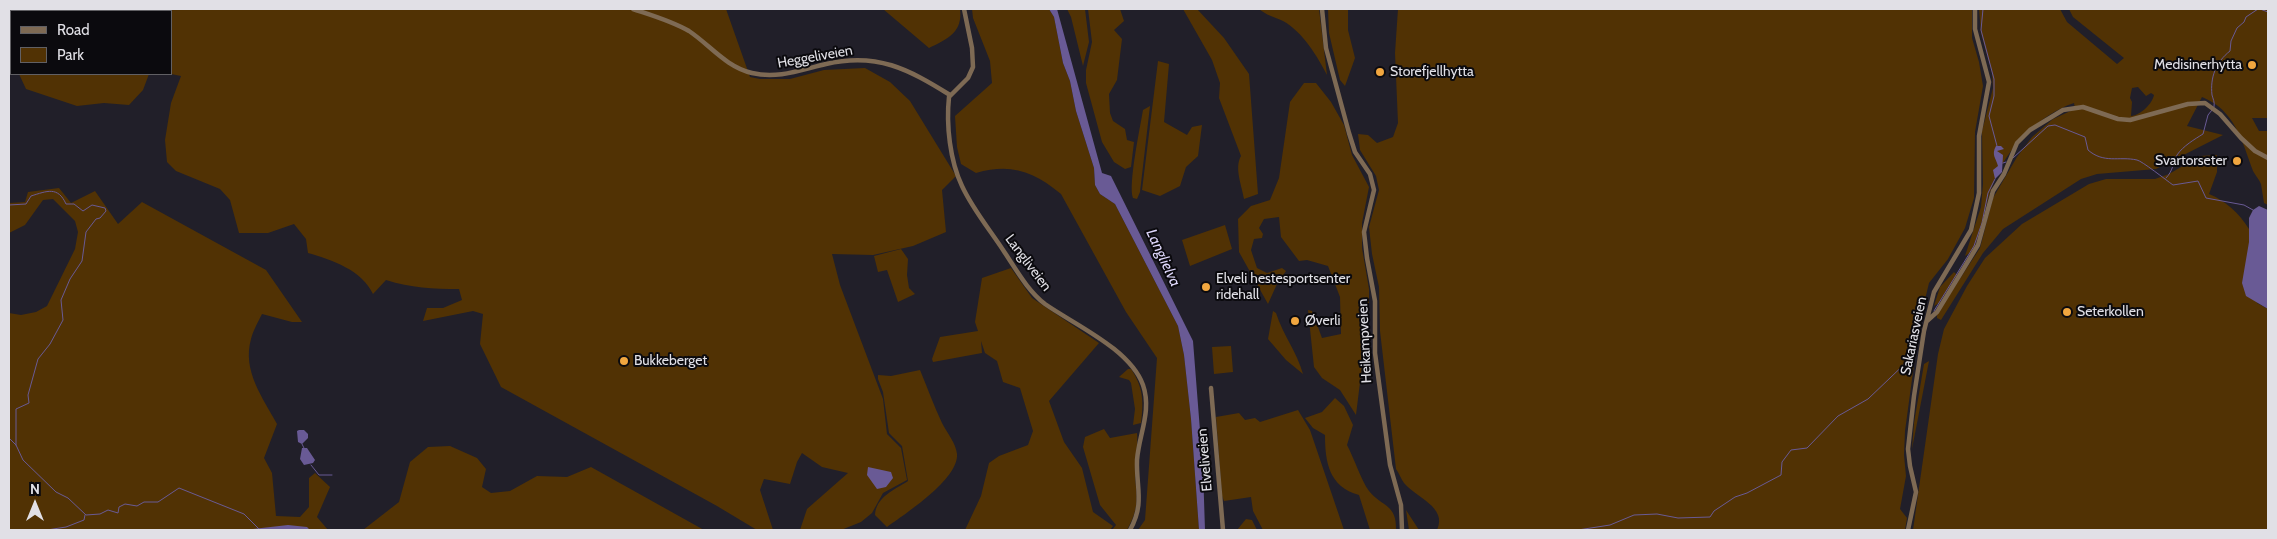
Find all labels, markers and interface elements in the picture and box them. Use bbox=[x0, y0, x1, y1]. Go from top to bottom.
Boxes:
legend bbox=[10, 10, 172, 75]
text: Road bbox=[57, 21, 90, 39]
street label: Heggeliveien bbox=[776, 42, 854, 72]
text: Park bbox=[57, 46, 84, 64]
place label: Medisinerhytta bbox=[2154, 57, 2242, 73]
marker: Medisinerhytta bbox=[2246, 59, 2258, 71]
place label: Storefjellhytta bbox=[1390, 64, 1474, 80]
marker: Storefjellhytta bbox=[1374, 66, 1386, 78]
place label: Svartorseter bbox=[2155, 153, 2227, 169]
marker: Svartorseter bbox=[2231, 155, 2243, 167]
water label: Langlielva bbox=[1142, 226, 1184, 290]
street label: Langliveien bbox=[1001, 231, 1055, 295]
place label: Elveli hestesportsenter ridehall bbox=[1216, 271, 1350, 304]
marker: Elveli hestesportsenter ridehall bbox=[1200, 281, 1212, 293]
street label: Sakariasveien bbox=[1898, 295, 1930, 377]
street label: Heikampveien bbox=[1354, 298, 1376, 384]
place label: Seterkollen bbox=[2077, 304, 2144, 320]
marker: Seterkollen bbox=[2061, 306, 2073, 318]
place label: Øverli bbox=[1305, 313, 1340, 329]
marker: Øverli bbox=[1289, 315, 1301, 327]
place label: Bukkeberget bbox=[634, 353, 707, 369]
marker: Bukkeberget bbox=[618, 355, 630, 367]
street label: Elveliveien bbox=[1194, 428, 1216, 492]
north arrow bbox=[10, 479, 60, 529]
text: N bbox=[30, 480, 40, 498]

